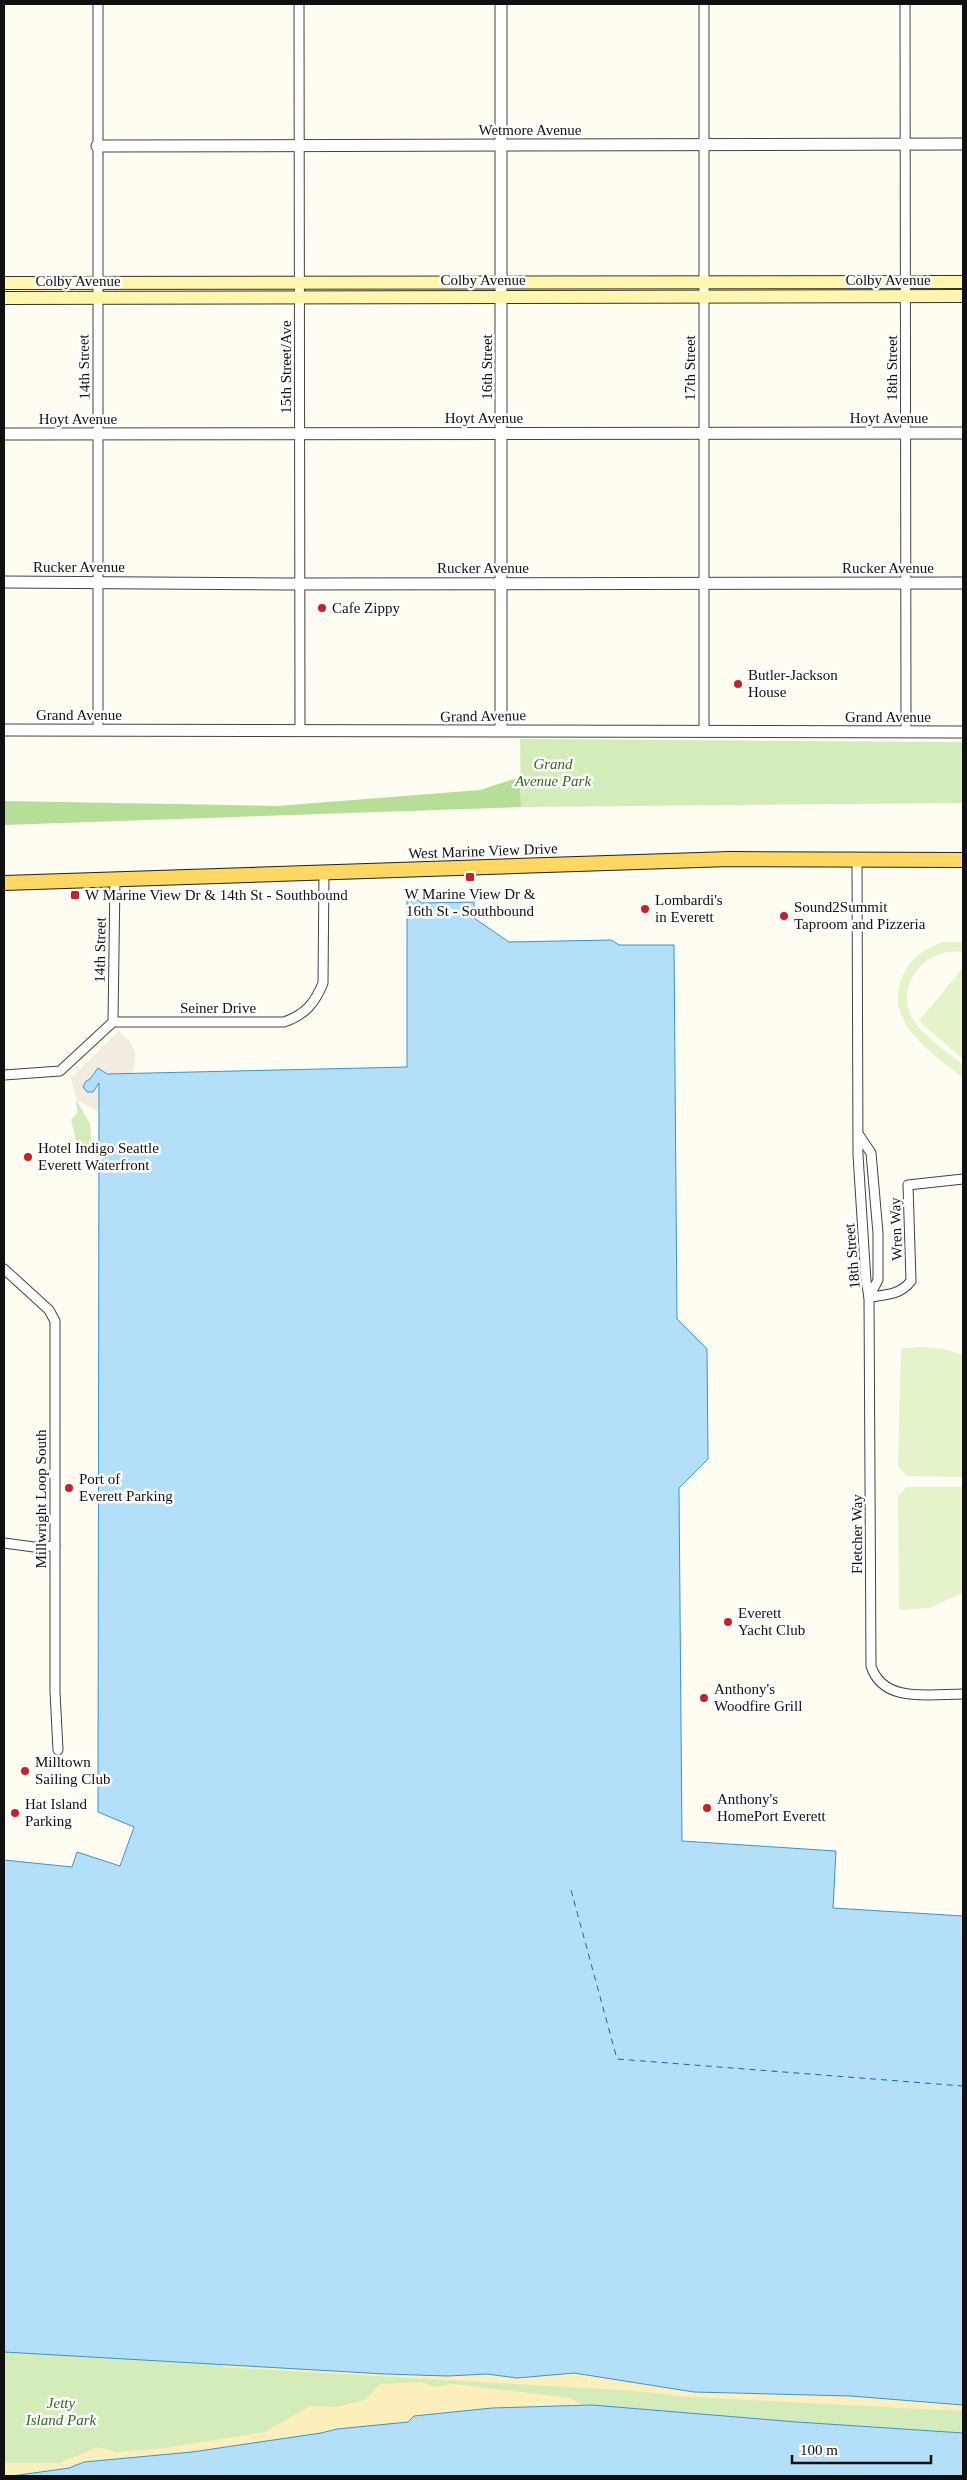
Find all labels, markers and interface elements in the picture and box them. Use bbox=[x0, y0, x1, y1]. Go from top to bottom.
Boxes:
street label: Wetmore Avenue bbox=[478, 122, 582, 138]
street label: Colby Avenue bbox=[440, 272, 526, 288]
street label: Colby Avenue bbox=[845, 272, 931, 288]
street label: Colby Avenue bbox=[35, 273, 121, 289]
street label: 15th Street/Ave bbox=[278, 320, 294, 414]
street label: 14th Street bbox=[75, 333, 93, 400]
street label: 16th Street bbox=[479, 333, 495, 400]
street label: 17th Street bbox=[682, 334, 698, 401]
street label: 18th Street bbox=[884, 334, 900, 401]
street label: Hoyt Avenue bbox=[445, 410, 524, 426]
street label: Hoyt Avenue bbox=[850, 410, 929, 426]
street label: Hoyt Avenue bbox=[39, 411, 118, 427]
street label: Rucker Avenue bbox=[33, 559, 125, 575]
street label: Rucker Avenue bbox=[437, 560, 529, 576]
street label: Rucker Avenue bbox=[842, 560, 934, 576]
place label: Cafe Zippy bbox=[332, 600, 400, 616]
marker: Cafe Zippy bbox=[316, 602, 328, 614]
place label: Butler-Jackson House bbox=[748, 667, 838, 700]
marker: Butler-Jackson House bbox=[732, 678, 744, 690]
street label: Grand Avenue bbox=[36, 707, 122, 723]
street label: Grand Avenue bbox=[440, 707, 526, 725]
street label: Grand Avenue bbox=[845, 709, 931, 725]
park label: Grand Avenue Park bbox=[514, 756, 591, 789]
street label: West Marine View Drive bbox=[408, 840, 558, 862]
marker: W Marine View Dr & 16th St - Southbound bbox=[464, 871, 476, 883]
place label: W Marine View Dr & 16th St - Southbound bbox=[404, 886, 536, 919]
place label: W Marine View Dr & 14th St - Southbound bbox=[85, 887, 348, 903]
marker: W Marine View Dr & 14th St - Southbound bbox=[69, 889, 81, 901]
place label: Lombardi's in Everett bbox=[655, 892, 723, 925]
place label: Sound2Summit Taproom and Pizzeria bbox=[794, 899, 926, 932]
marker: Lombardi's in Everett bbox=[639, 903, 651, 915]
marker: Sound2Summit Taproom and Pizzeria bbox=[778, 910, 790, 922]
street label: 14th Street bbox=[91, 916, 109, 983]
street label: Seiner Drive bbox=[180, 1000, 256, 1016]
place label: Hotel Indigo Seattle Everett Waterfront bbox=[38, 1140, 159, 1173]
marker: Hotel Indigo Seattle Everett Waterfront bbox=[22, 1151, 34, 1163]
street label: Wren Way bbox=[887, 1197, 905, 1261]
street label: 18th Street bbox=[841, 1222, 863, 1289]
street label: Millwright Loop South bbox=[33, 1429, 49, 1569]
place label: Port of Everett Parking bbox=[79, 1471, 173, 1504]
marker: Port of Everett Parking bbox=[63, 1482, 75, 1494]
street label: Fletcher Way bbox=[849, 1494, 865, 1574]
place label: Everett Yacht Club bbox=[738, 1605, 805, 1638]
marker: Everett Yacht Club bbox=[722, 1616, 734, 1628]
place label: Anthony's Woodfire Grill bbox=[714, 1681, 802, 1714]
marker: Anthony's Woodfire Grill bbox=[698, 1692, 710, 1704]
place label: Milltown Sailing Club bbox=[35, 1754, 110, 1787]
marker: Milltown Sailing Club bbox=[19, 1765, 31, 1777]
place label: Anthony's HomePort Everett bbox=[717, 1791, 827, 1824]
place label: Hat Island Parking bbox=[25, 1796, 88, 1829]
marker: Anthony's HomePort Everett bbox=[701, 1802, 713, 1814]
marker: Hat Island Parking bbox=[9, 1807, 21, 1819]
park label: Jetty Island Park bbox=[25, 2395, 97, 2428]
scale bar bbox=[792, 2432, 931, 2464]
text: 100 m bbox=[800, 2442, 838, 2458]

